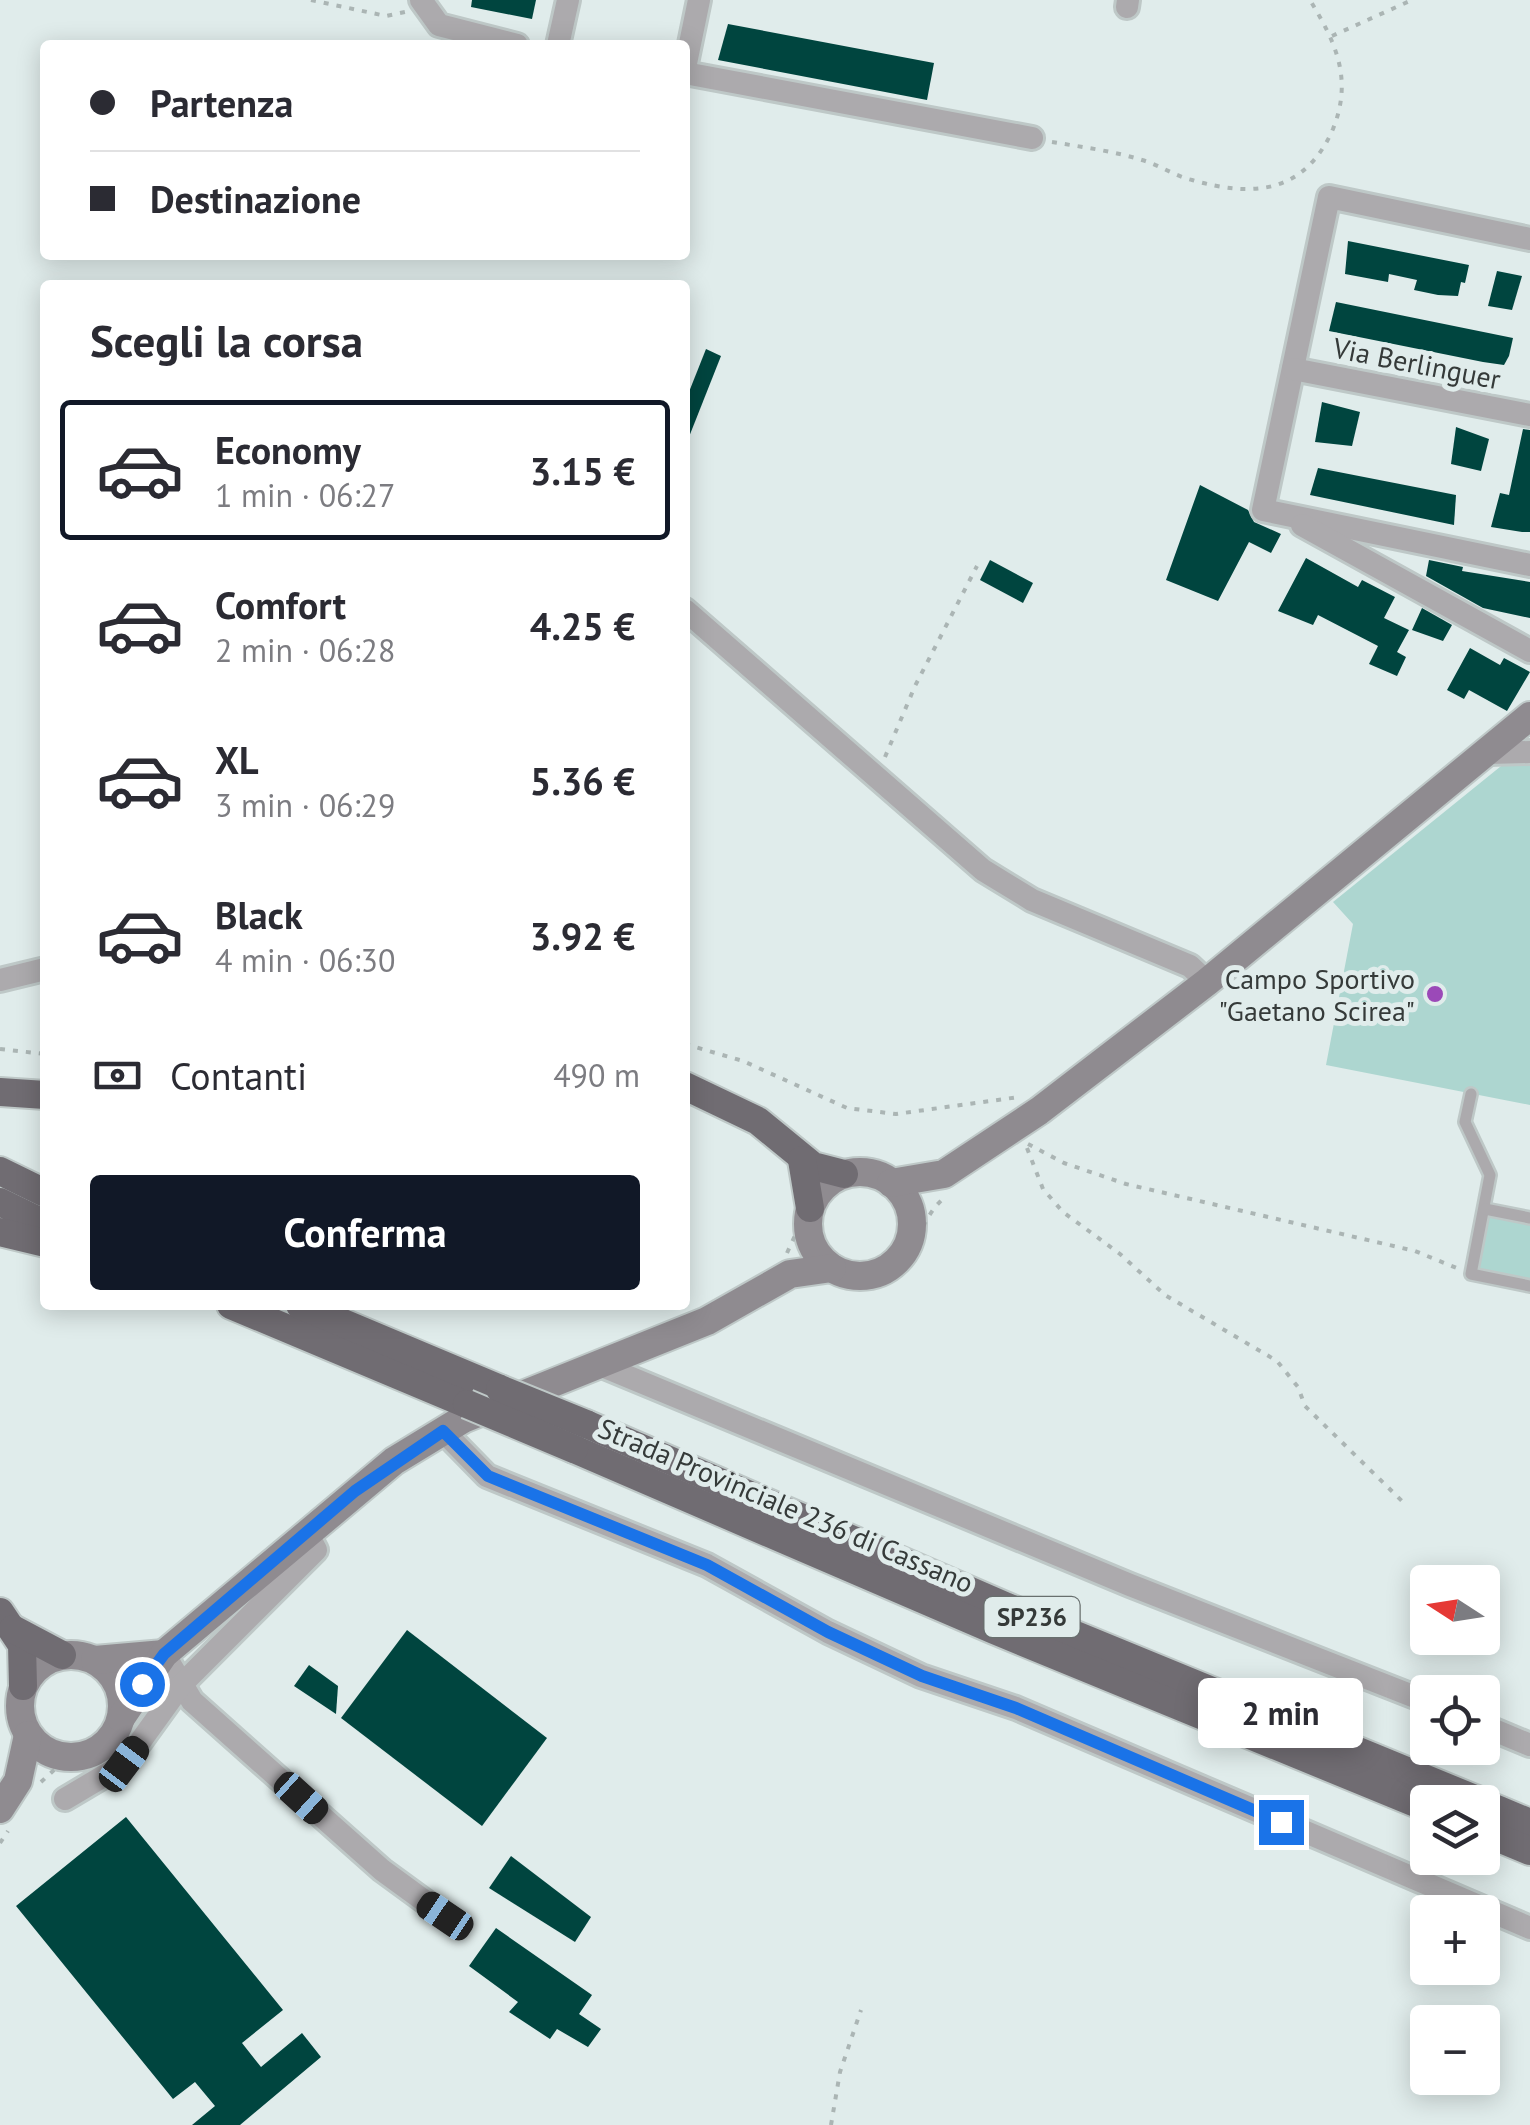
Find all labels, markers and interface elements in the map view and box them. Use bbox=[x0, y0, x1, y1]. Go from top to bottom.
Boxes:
text: Partenza bbox=[150, 78, 293, 127]
text: Destinazione bbox=[150, 174, 361, 223]
text: Scegli la corsa bbox=[90, 311, 363, 369]
street label: Via Berlinguer bbox=[1329, 328, 1504, 397]
icon: car bbox=[95, 425, 185, 515]
text: Economy bbox=[215, 425, 361, 474]
text: 3.15 € bbox=[530, 446, 635, 495]
text: 1 min · 06:27 bbox=[215, 474, 395, 516]
icon: car bbox=[95, 580, 185, 670]
text: Comfort bbox=[215, 580, 346, 629]
text: 4.25 € bbox=[530, 601, 635, 650]
text: 2 min · 06:28 bbox=[215, 629, 395, 671]
icon: car bbox=[95, 735, 185, 825]
text: XL bbox=[215, 735, 259, 784]
text: 5.36 € bbox=[530, 756, 635, 805]
text: 3 min · 06:29 bbox=[215, 784, 395, 826]
icon: car bbox=[95, 890, 185, 980]
text: Black bbox=[215, 890, 303, 939]
text: 3.92 € bbox=[530, 911, 635, 960]
text: 4 min · 06:30 bbox=[215, 939, 395, 981]
place label: Campo Sportivo "Gaetano Scirea" bbox=[1219, 960, 1415, 1029]
marker: Campo Sportivo "Gaetano Scirea" bbox=[1424, 983, 1446, 1005]
icon: cash bbox=[90, 1048, 145, 1103]
text: Contanti bbox=[170, 1051, 307, 1100]
text: 490 m bbox=[553, 1054, 640, 1096]
button: Conferma bbox=[90, 1175, 640, 1290]
street label: Strada Provinciale 236 di Cassano bbox=[593, 1409, 979, 1601]
north arrow bbox=[1410, 1565, 1500, 1655]
map controls bbox=[1410, 1565, 1500, 2095]
road number: SP236 bbox=[984, 1597, 1080, 1637]
route start bbox=[120, 1662, 165, 1707]
button: locate bbox=[1410, 1675, 1500, 1765]
callout: 2 min bbox=[1198, 1677, 1364, 1747]
text: 2 min bbox=[1241, 1692, 1320, 1734]
car bbox=[94, 1731, 154, 1797]
car bbox=[269, 1767, 333, 1829]
button: layers bbox=[1410, 1785, 1500, 1875]
route end bbox=[1259, 1800, 1304, 1845]
car bbox=[412, 1887, 478, 1945]
button: + bbox=[1410, 1895, 1500, 1985]
button: − bbox=[1410, 2005, 1500, 2095]

